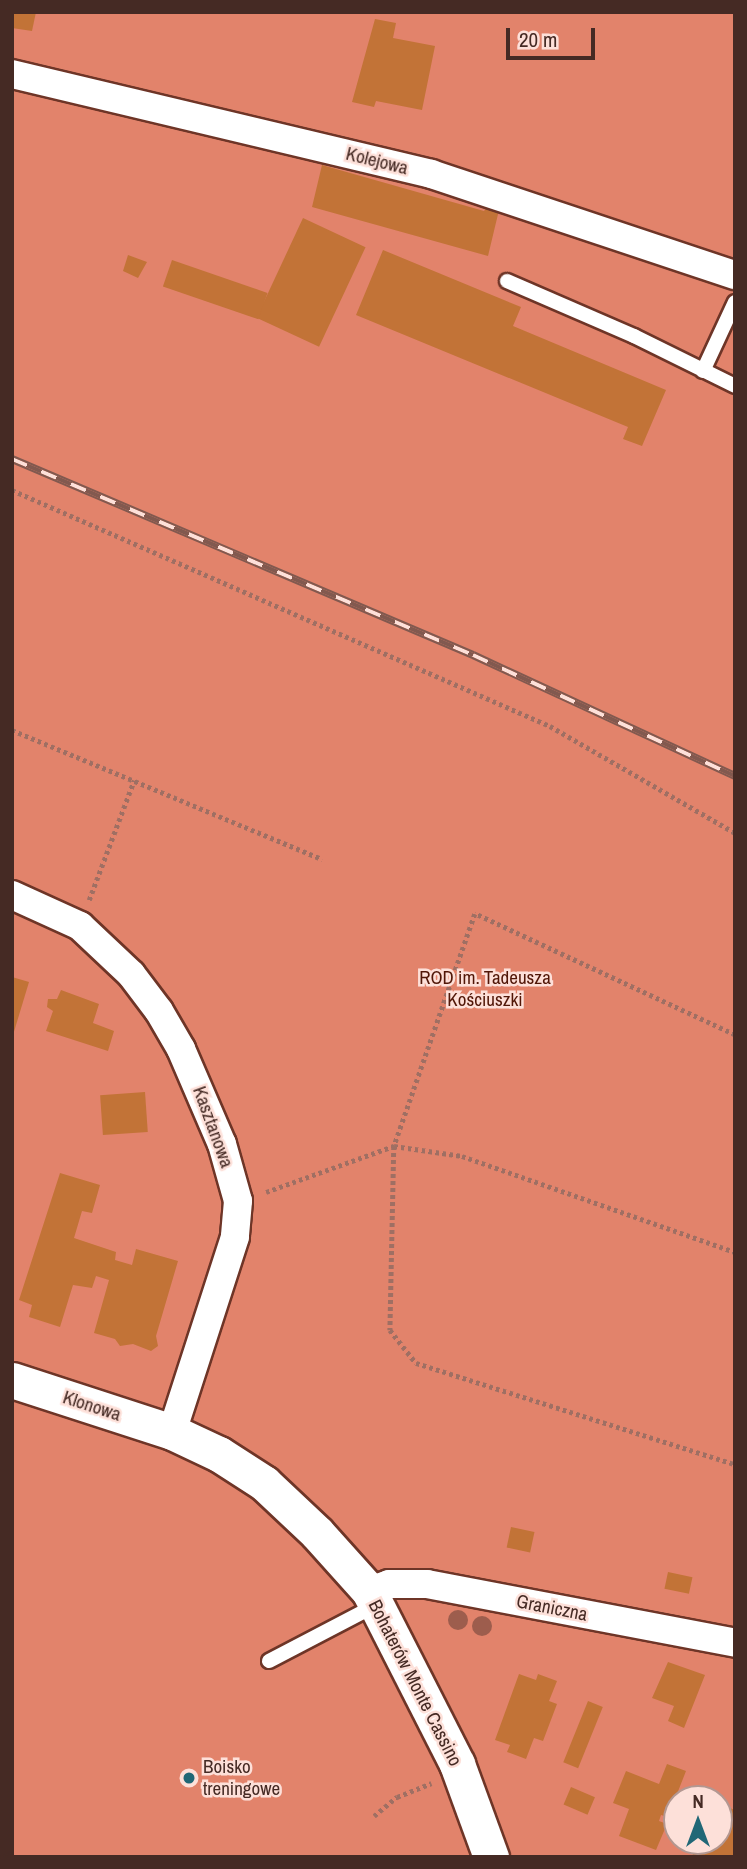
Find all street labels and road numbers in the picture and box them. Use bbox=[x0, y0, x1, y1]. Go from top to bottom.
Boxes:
street label: Kolejowa bbox=[344, 142, 410, 180]
street label: Kasztanowa bbox=[188, 1083, 238, 1171]
street label: Klonowa bbox=[60, 1386, 124, 1426]
street label: Graniczna bbox=[515, 1590, 589, 1626]
street label: Bohaterów Monte Cassino bbox=[363, 1596, 467, 1770]

